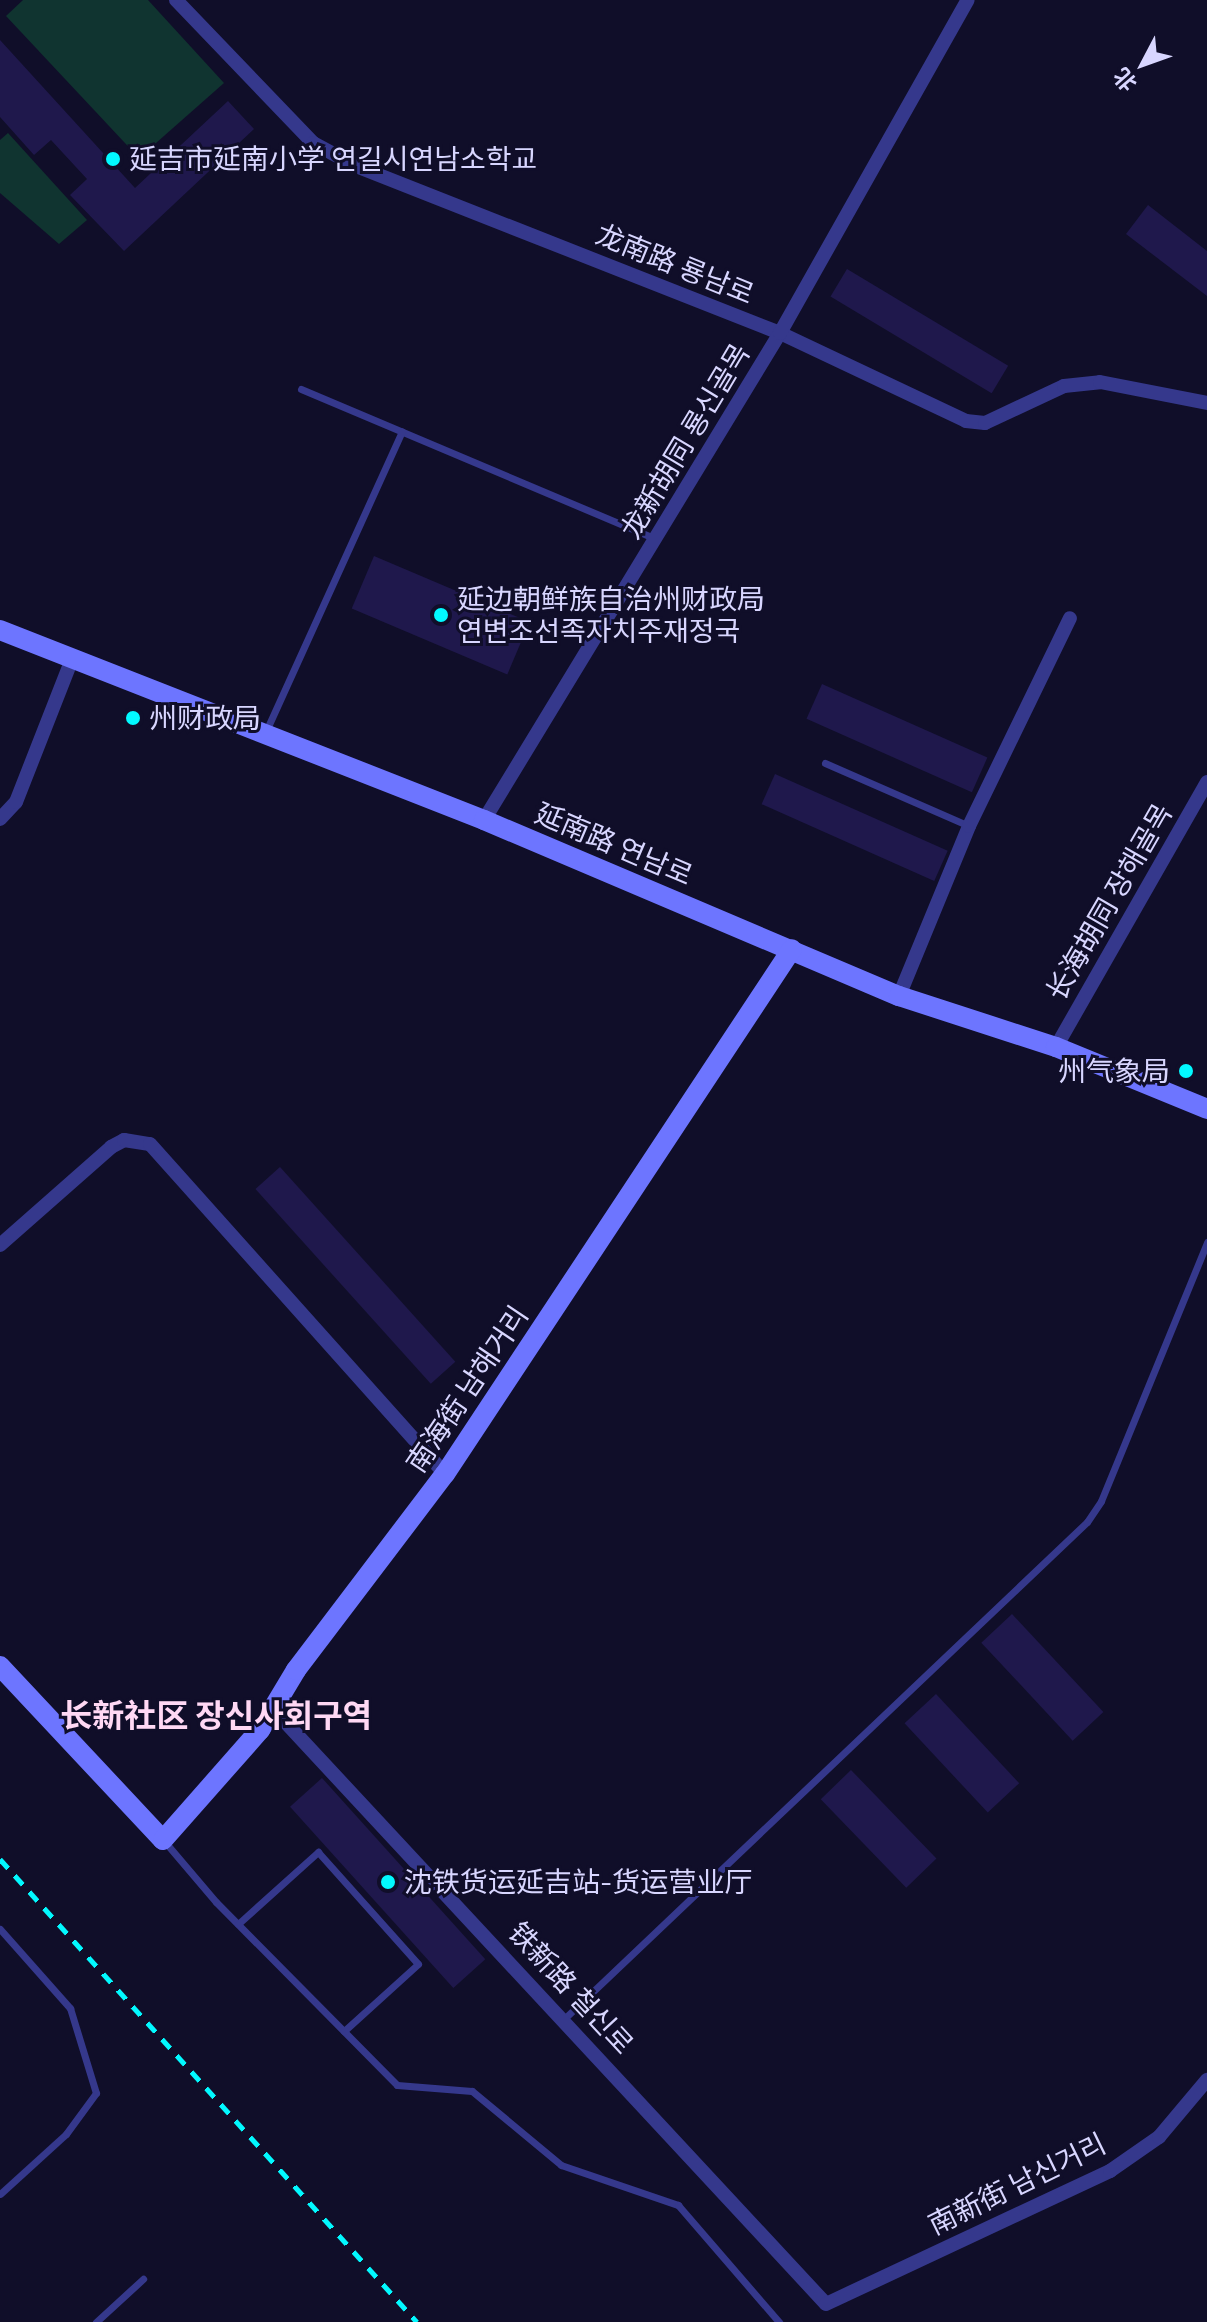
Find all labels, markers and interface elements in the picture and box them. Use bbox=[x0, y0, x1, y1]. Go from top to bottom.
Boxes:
north arrow bbox=[1103, 24, 1183, 104]
text: 北 bbox=[1105, 60, 1145, 99]
place label: 延吉市延南小学 연길시연남소학교 bbox=[129, 142, 537, 176]
marker: 延吉市延南小学 연길시연남소학교 bbox=[104, 150, 122, 168]
street label: 龙南路 룡남로 bbox=[591, 217, 759, 311]
street label: 龙新胡同 룡신골목 bbox=[614, 338, 756, 544]
place label: 延边朝鲜族自治州财政局 연변조선족자치주재정국 bbox=[457, 582, 765, 648]
marker: 延边朝鲜族自治州财政局 연변조선족자치주재정국 bbox=[432, 606, 450, 624]
place label: 州财政局 bbox=[149, 701, 261, 735]
marker: 州财政局 bbox=[124, 709, 142, 727]
street label: 延南路 연남로 bbox=[530, 796, 698, 892]
street label: 长海胡同 장해골목 bbox=[1039, 798, 1179, 1006]
place label: 州气象局 bbox=[1058, 1054, 1170, 1088]
marker: 州气象局 bbox=[1177, 1062, 1195, 1080]
street label: 南海街 남해거리 bbox=[399, 1300, 535, 1478]
district label: 长新社区 장신사회구역 bbox=[60, 1696, 372, 1734]
place label: 沈铁货运延吉站-货运营业厅 bbox=[404, 1865, 752, 1899]
marker: 沈铁货运延吉站-货运营业厅 bbox=[379, 1873, 397, 1891]
street label: 铁新路 철신로 bbox=[502, 1915, 640, 2061]
street label: 南新街 남신거리 bbox=[923, 2127, 1111, 2241]

